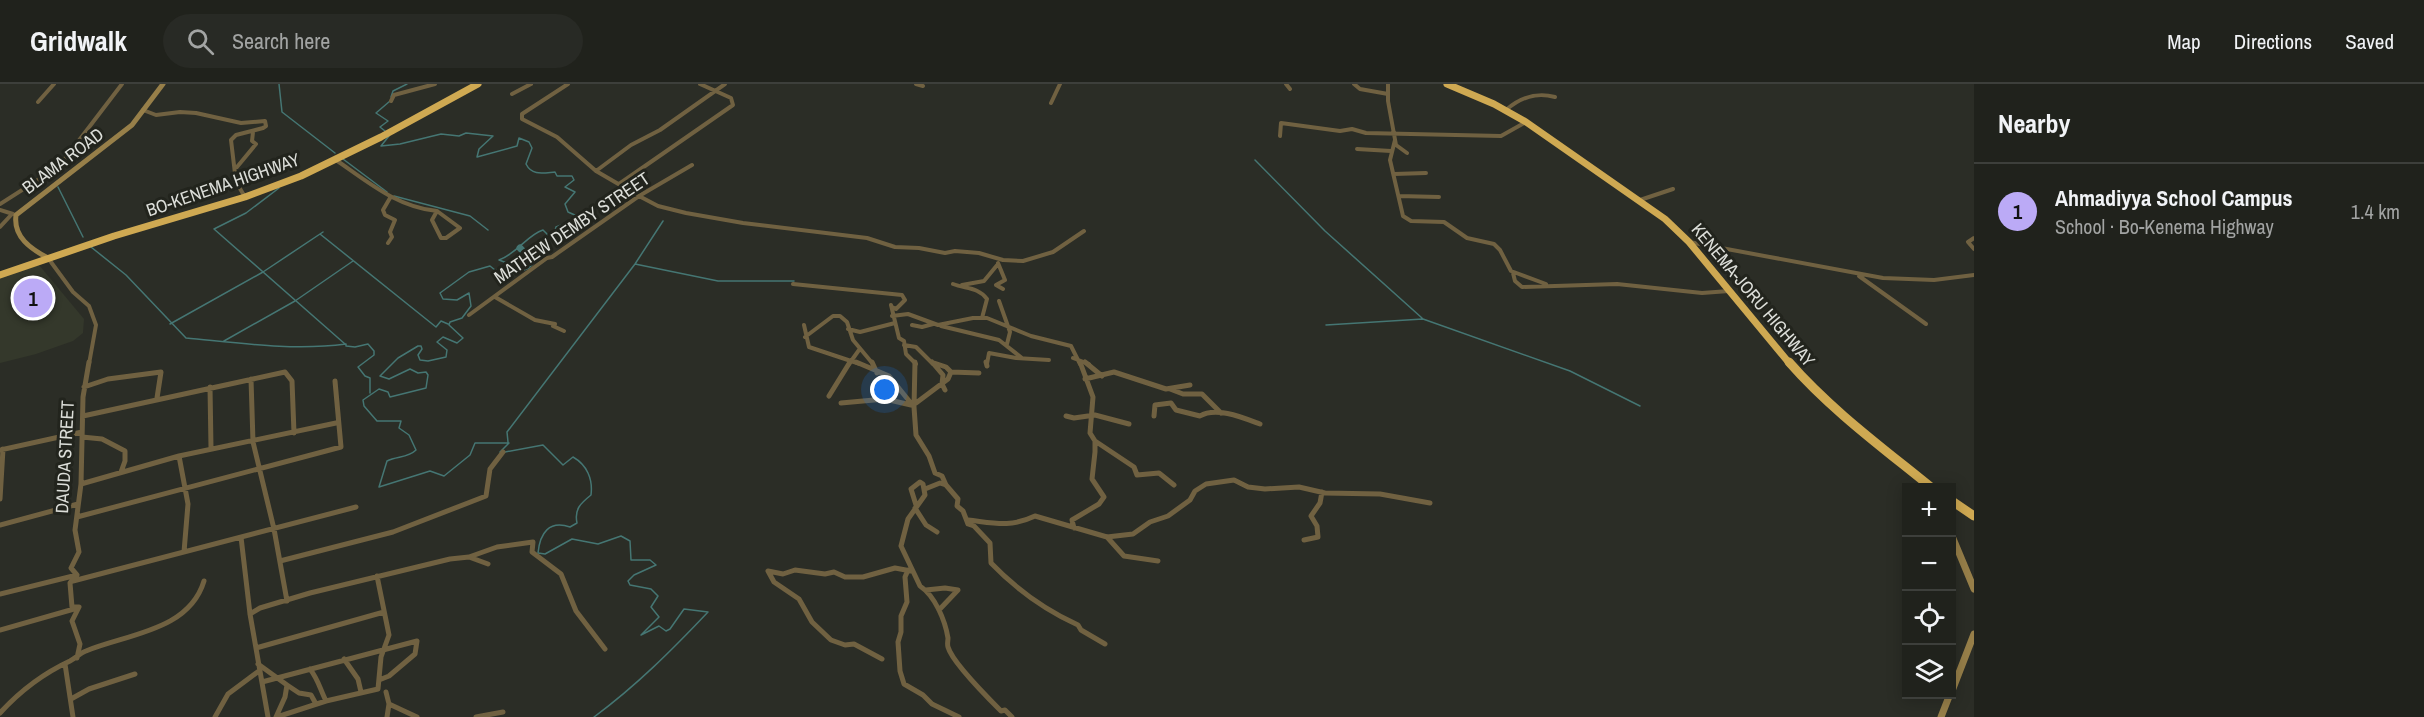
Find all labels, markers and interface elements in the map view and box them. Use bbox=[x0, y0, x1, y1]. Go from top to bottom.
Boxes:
search box bbox=[163, 14, 583, 68]
text: Gridwalk bbox=[30, 22, 127, 60]
icon: search bbox=[184, 25, 217, 58]
text: Search here bbox=[232, 26, 330, 56]
text: Map bbox=[2167, 27, 2201, 56]
text: Directions bbox=[2234, 27, 2312, 56]
text: Saved bbox=[2345, 27, 2394, 56]
text: Nearby bbox=[1998, 106, 2070, 141]
street label: BLAMA ROAD bbox=[17, 122, 109, 199]
street label: BO-KENEMA HIGHWAY bbox=[143, 146, 303, 223]
street label: MATHEW DEMBY STREET bbox=[489, 166, 655, 289]
text: Ahmadiyya School Campus bbox=[2055, 183, 2293, 213]
text: 1 bbox=[2013, 198, 2022, 225]
text: 1.4 km bbox=[2351, 198, 2400, 225]
text: School · Bo-Kenema Highway bbox=[2055, 213, 2274, 240]
street label: KENEMA-JORU HIGHWAY bbox=[1686, 218, 1821, 372]
pin: 1 bbox=[14, 276, 52, 320]
your location bbox=[870, 375, 899, 404]
street label: DAUDA STREET bbox=[49, 400, 80, 514]
map controls bbox=[1902, 483, 1956, 699]
button: + bbox=[1902, 483, 1956, 537]
button: − bbox=[1902, 537, 1956, 591]
button: locate bbox=[1902, 591, 1956, 645]
button: layers bbox=[1902, 645, 1956, 699]

